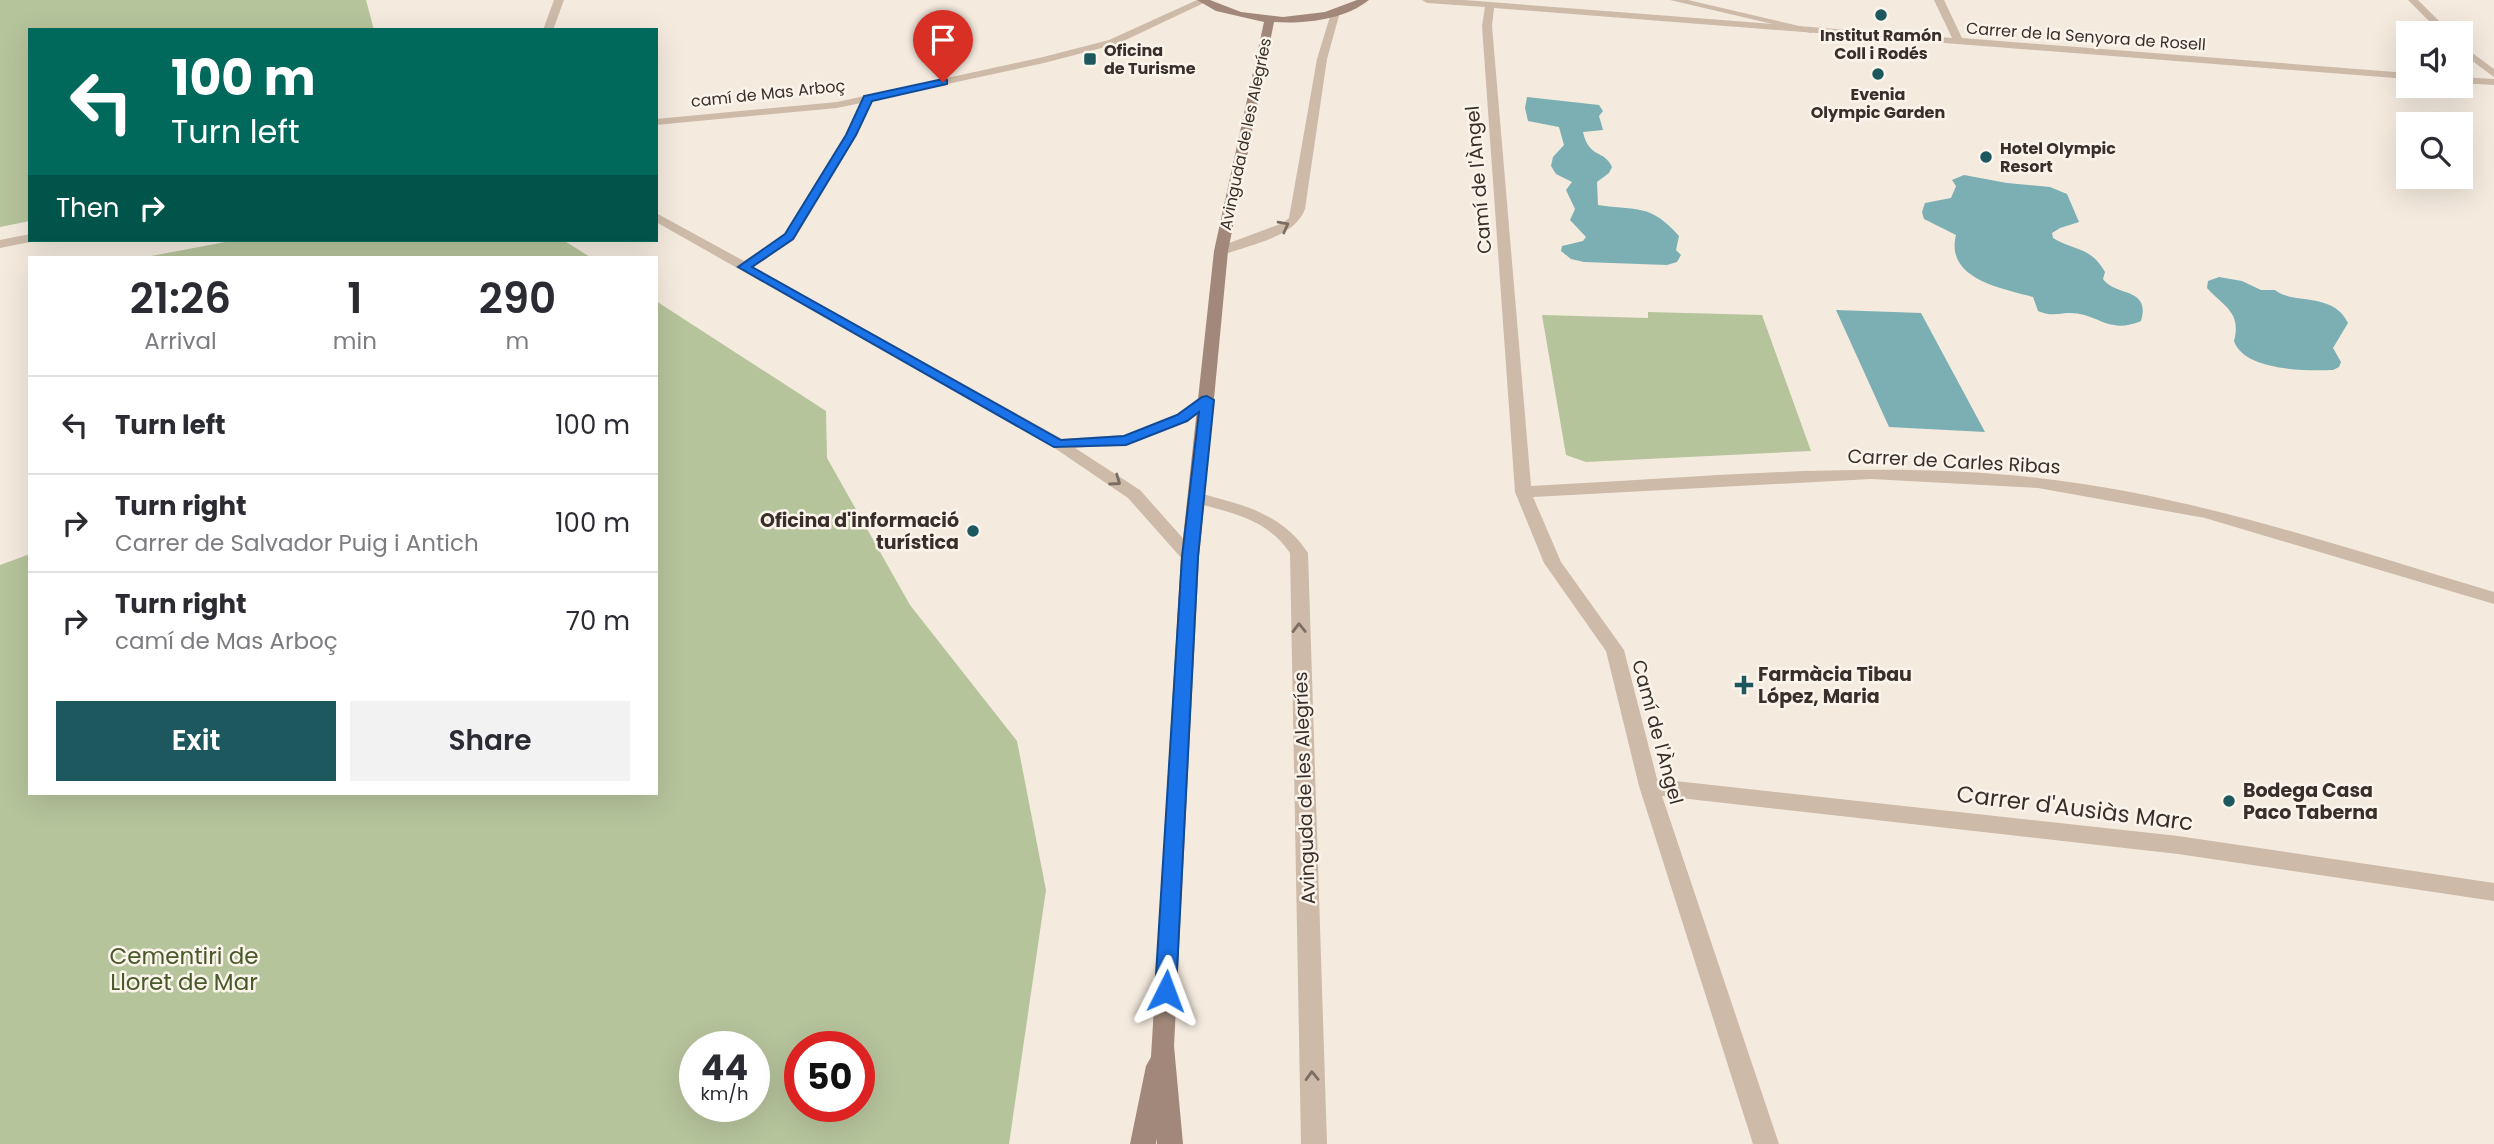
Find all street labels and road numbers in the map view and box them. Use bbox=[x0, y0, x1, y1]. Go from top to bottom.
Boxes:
street label: Carrer de la Senyora de Rosell bbox=[1965, 17, 2207, 56]
street label: Avinguda de les Alegríes bbox=[1214, 36, 1277, 232]
street label: camí de Mas Arboç bbox=[690, 74, 847, 113]
street label: Camí de l'Àngel bbox=[1459, 105, 1498, 255]
street label: Carrer de Carles Ribas bbox=[1847, 442, 2061, 481]
street label: Camí de l'Àngel bbox=[1625, 657, 1690, 807]
street label: Avinguda de les Alegríes bbox=[1287, 671, 1322, 905]
street label: Carrer d'Ausiàs Marc bbox=[1955, 778, 2195, 838]

